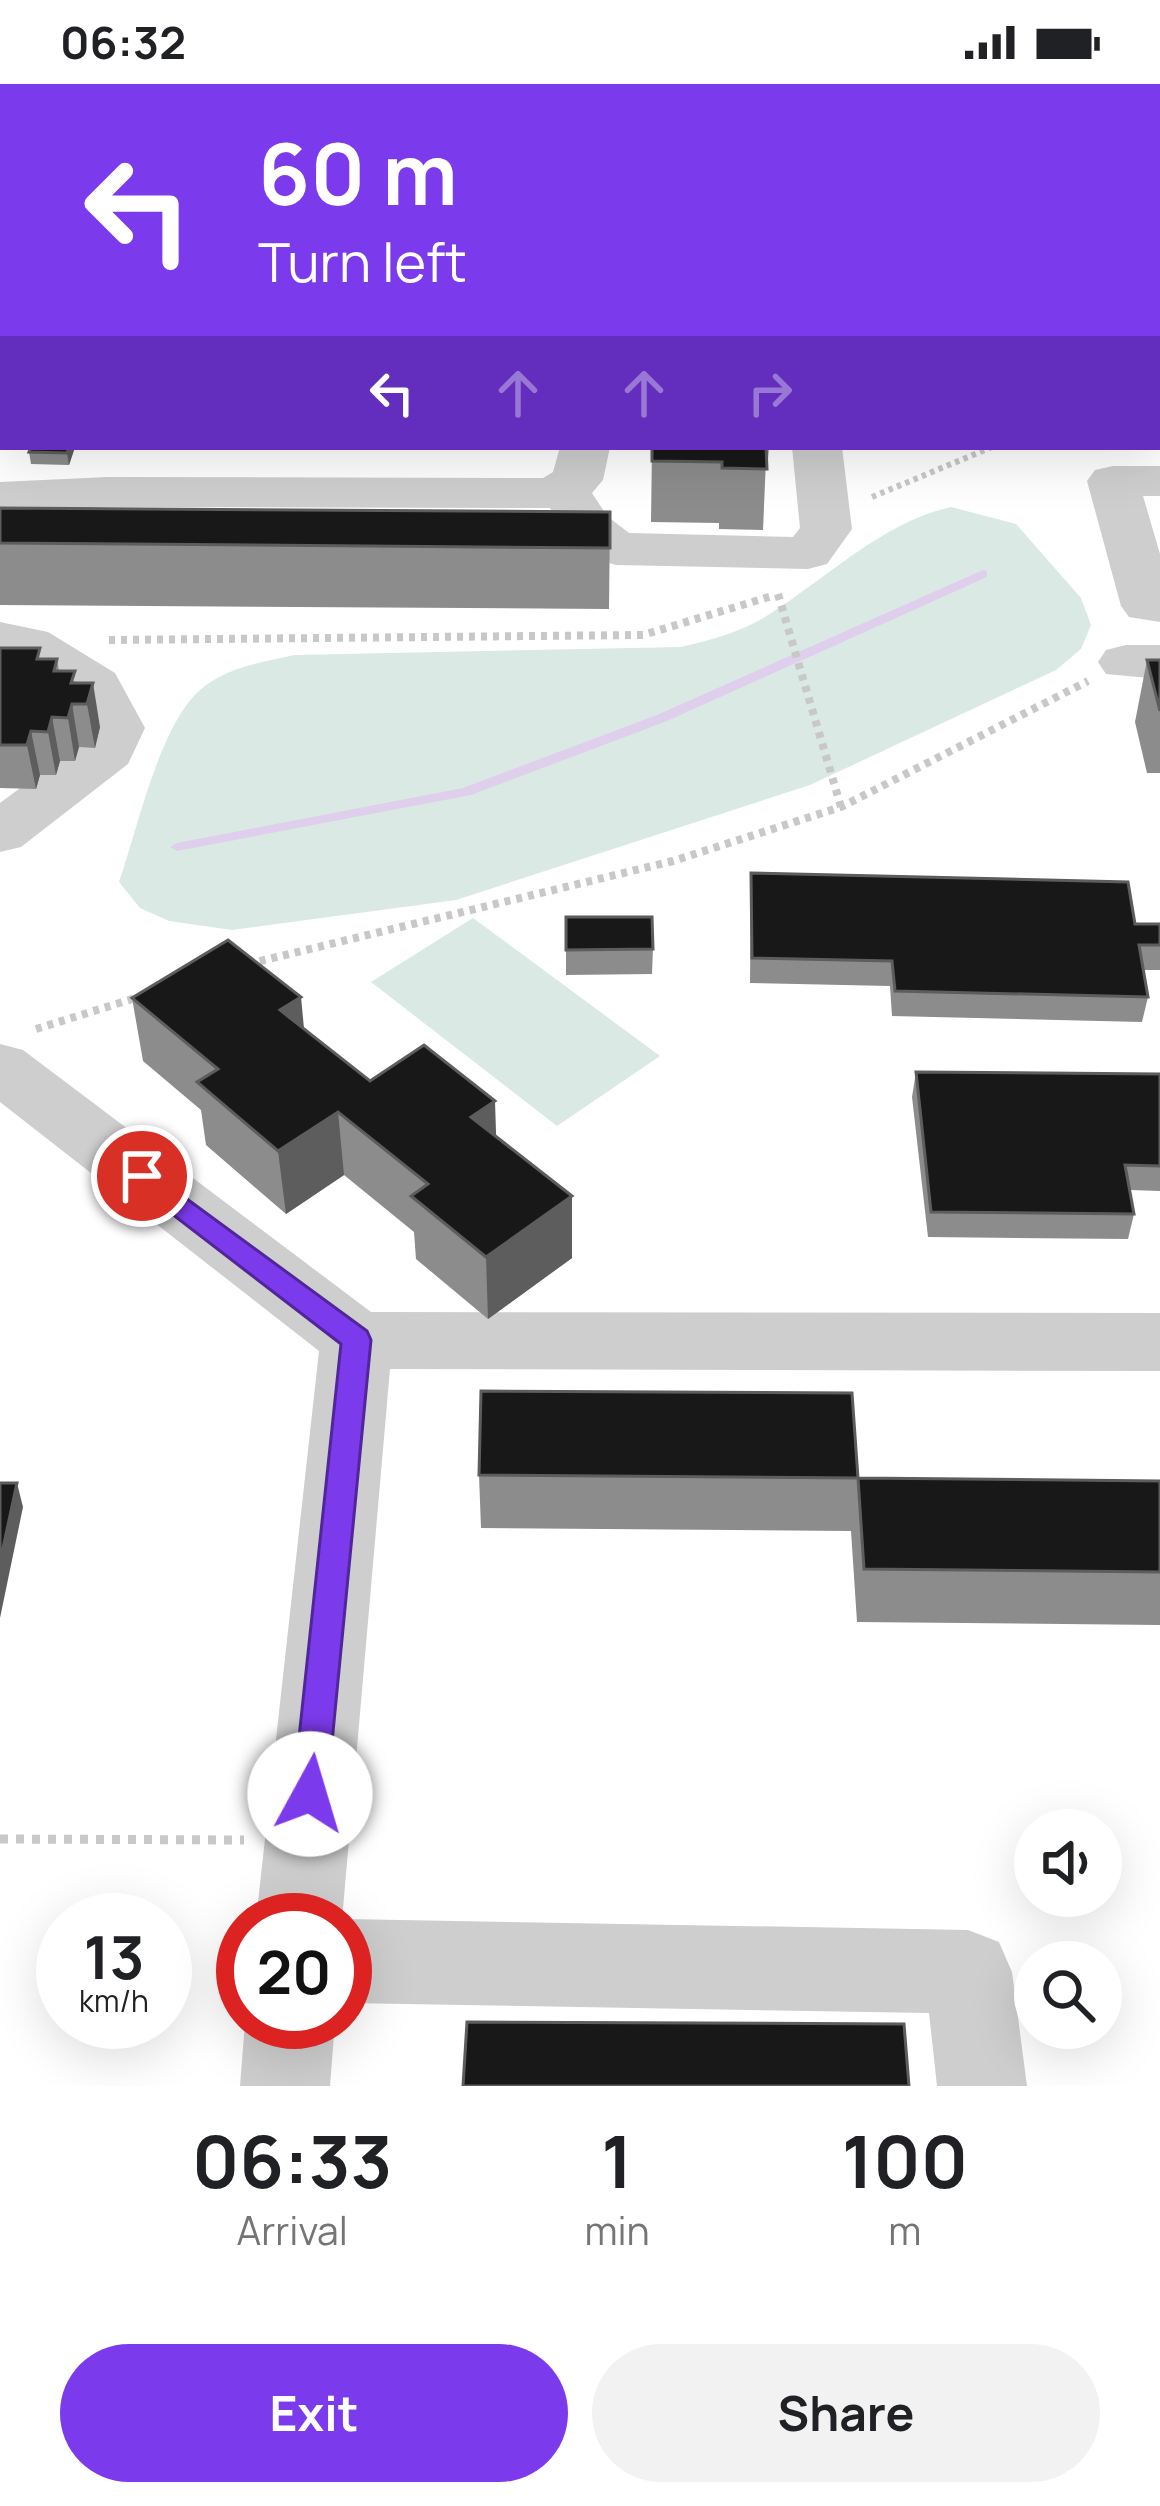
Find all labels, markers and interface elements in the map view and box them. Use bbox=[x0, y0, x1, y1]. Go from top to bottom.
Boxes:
text: 06:32 bbox=[60, 11, 186, 73]
text: 60 m bbox=[258, 115, 458, 230]
icon: left bbox=[60, 132, 216, 288]
text: Turn left bbox=[258, 224, 467, 298]
icon: left bbox=[359, 360, 425, 426]
icon: ahead bbox=[485, 360, 551, 426]
icon: ahead bbox=[611, 360, 677, 426]
icon: right bbox=[737, 360, 803, 426]
pin bbox=[91, 1125, 193, 1227]
icon: arrive bbox=[109, 1143, 175, 1209]
position arrow bbox=[247, 1731, 373, 1857]
map controls bbox=[1014, 1809, 1122, 2049]
button: sound bbox=[1014, 1809, 1122, 1917]
speed limit sign: 20 bbox=[216, 1893, 372, 2049]
text: 13 bbox=[83, 1915, 145, 1997]
button: search bbox=[1014, 1941, 1122, 2049]
text: km/h bbox=[79, 1980, 149, 2021]
text: 06:33 bbox=[192, 2111, 392, 2210]
text: 1 bbox=[601, 2111, 633, 2210]
text: 100 bbox=[842, 2111, 968, 2210]
text: Arrival bbox=[237, 2203, 348, 2257]
text: min bbox=[584, 2203, 650, 2257]
text: m bbox=[888, 2203, 921, 2257]
button: Exit bbox=[60, 2344, 568, 2482]
button: Share bbox=[592, 2344, 1100, 2482]

